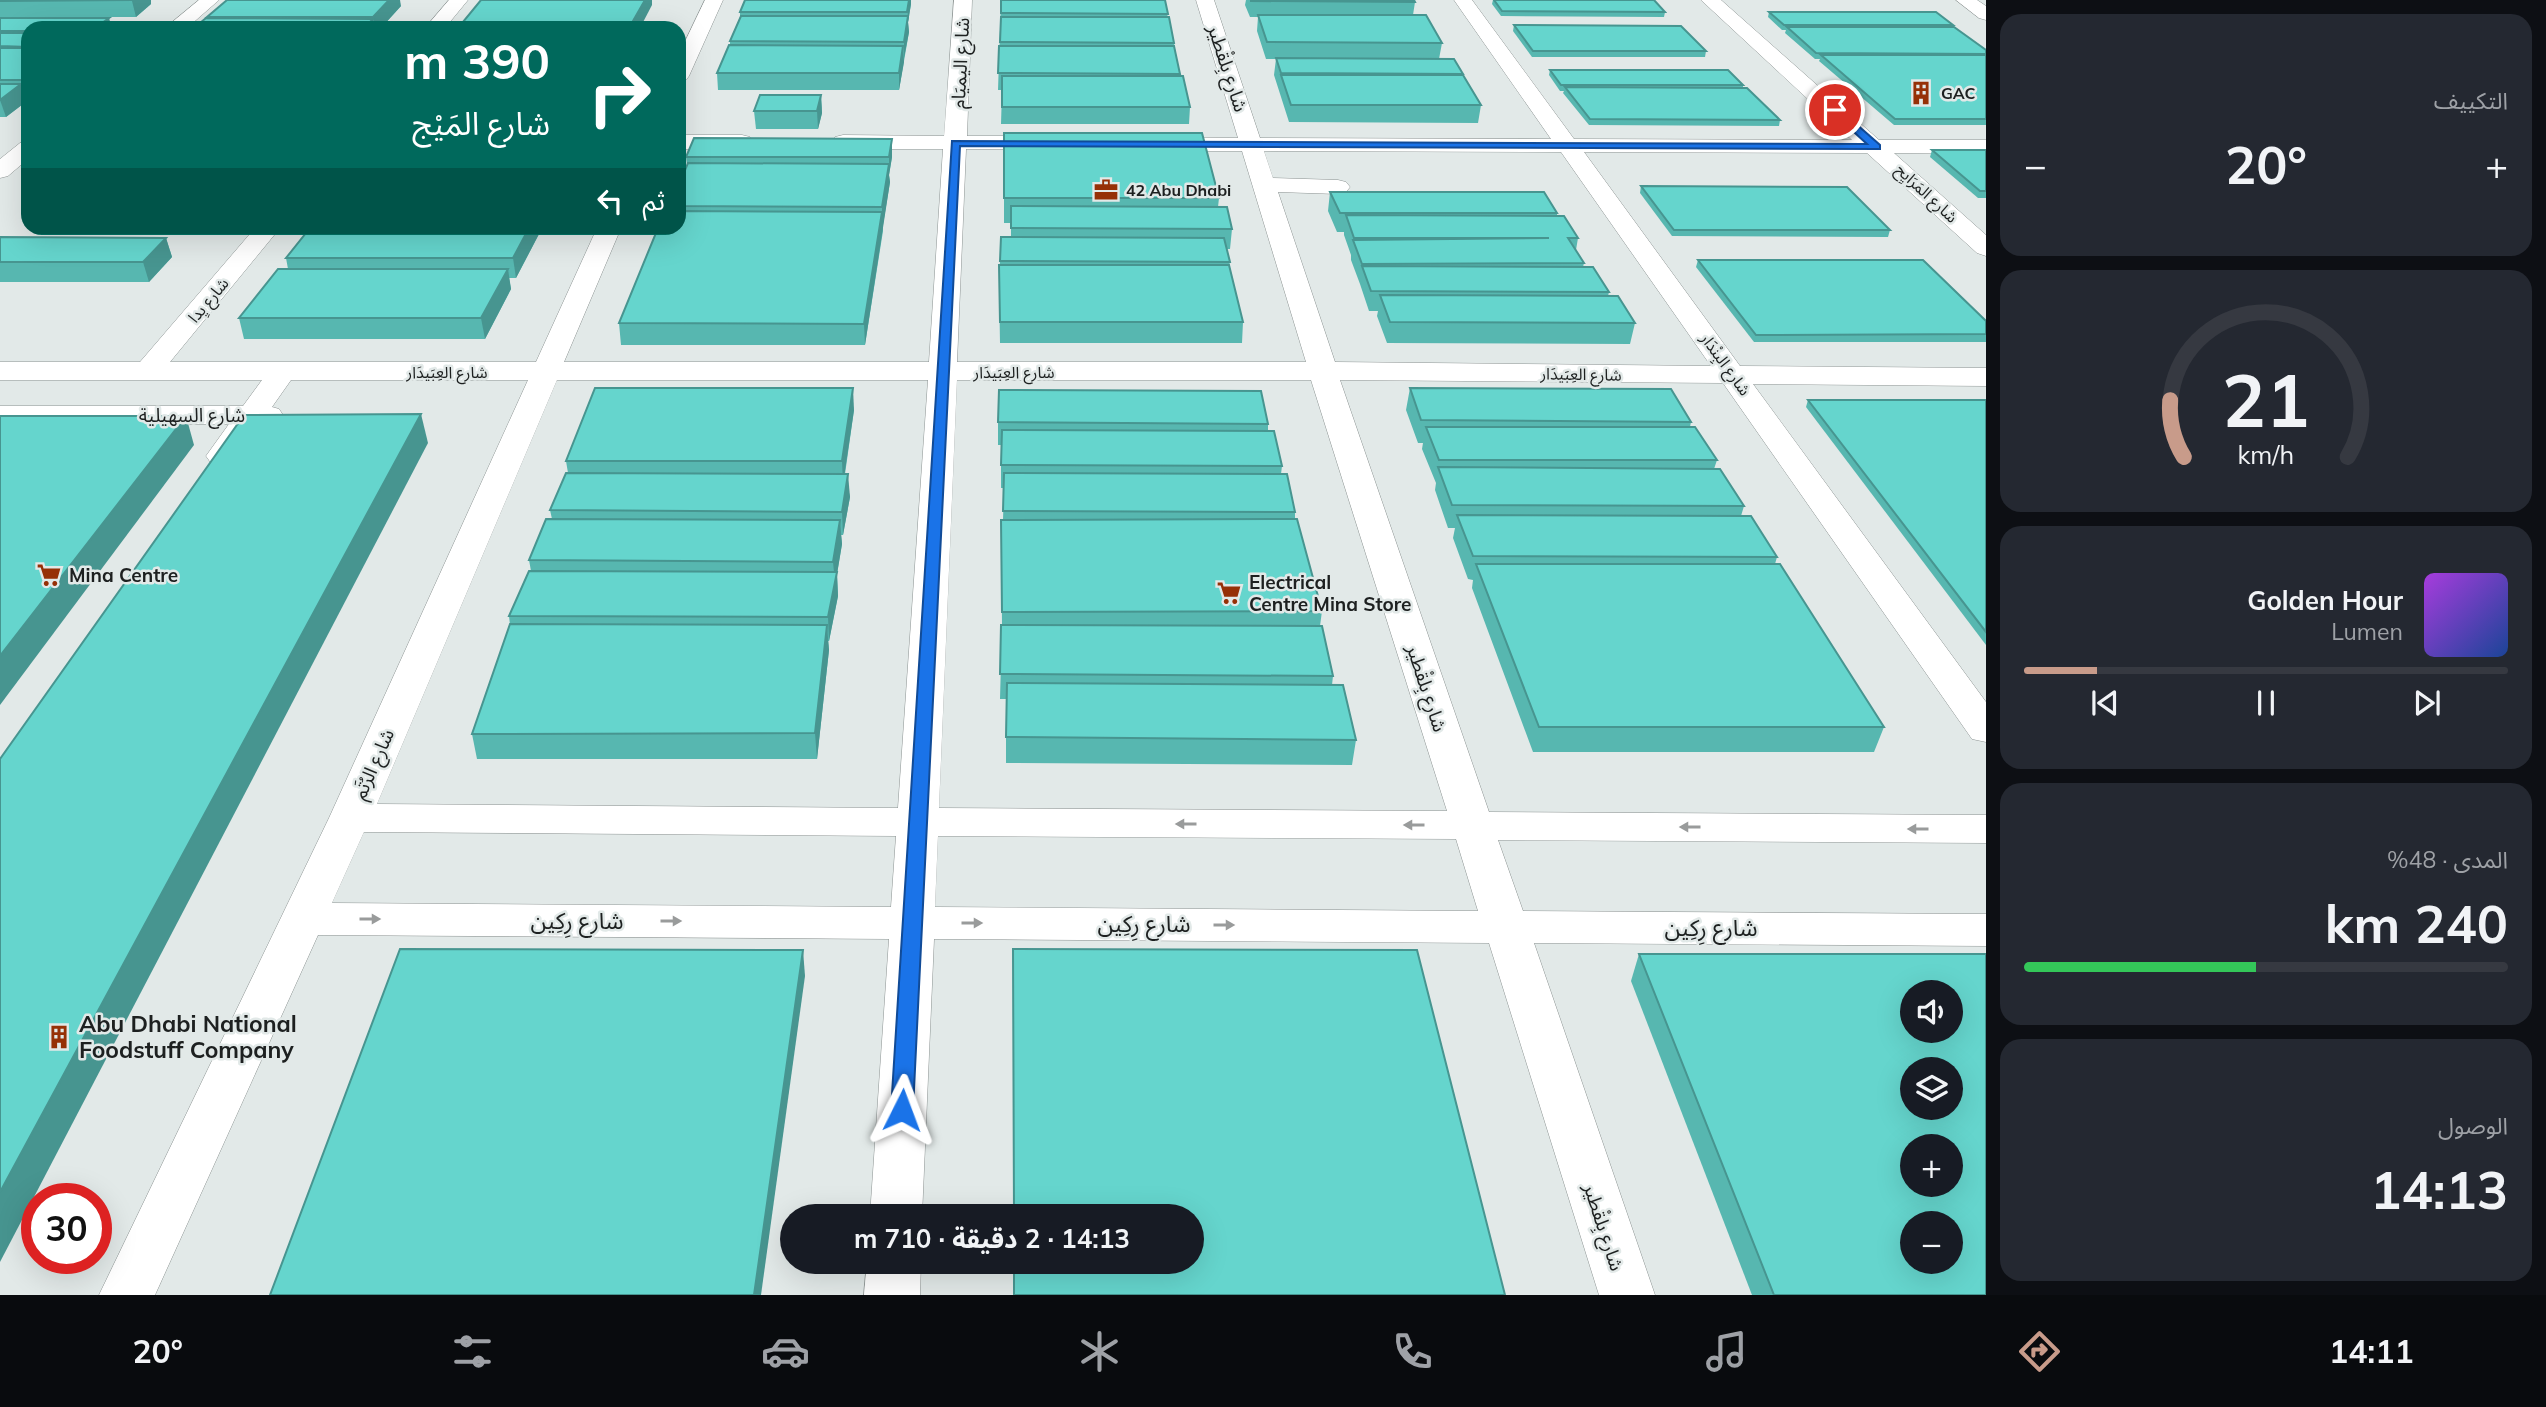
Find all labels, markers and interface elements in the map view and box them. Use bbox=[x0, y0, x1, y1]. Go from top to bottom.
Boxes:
street label: شارع اليميَام bbox=[946, 17, 977, 109]
street label: شارع بِلقْطير bbox=[1200, 20, 1253, 115]
text: 390 m bbox=[404, 30, 550, 91]
icon: right bbox=[574, 49, 665, 140]
building icon: GAC bbox=[1907, 79, 1935, 107]
pin bbox=[1805, 80, 1865, 140]
place label: GAC bbox=[1941, 83, 1976, 103]
text: التكييف bbox=[2434, 86, 2508, 115]
icon: arrive bbox=[1816, 91, 1854, 129]
text: شارع المَيْج bbox=[412, 103, 550, 143]
text: 20° bbox=[2225, 132, 2307, 197]
text: − bbox=[2024, 141, 2047, 189]
text: + bbox=[2485, 141, 2508, 189]
street label: شارع المَرَايِح bbox=[1890, 159, 1962, 229]
office icon: 42 Abu Dhabi bbox=[1092, 176, 1120, 204]
place label: 42 Abu Dhabi bbox=[1126, 180, 1231, 200]
icon: left bbox=[591, 182, 629, 220]
text: ثم bbox=[643, 184, 665, 217]
street label: شارع يِدا bbox=[183, 273, 235, 328]
street label: شارع البِنْدَار bbox=[1694, 328, 1755, 401]
text: 21 bbox=[2222, 355, 2310, 446]
street label: شارع العِبَيدَار bbox=[405, 362, 488, 385]
street label: شارع العِبَيدَار bbox=[972, 362, 1055, 385]
street label: شارع العِبَيدَار bbox=[1539, 363, 1622, 388]
street label: شارع السهيلية bbox=[139, 403, 245, 429]
text: km/h bbox=[2238, 439, 2294, 470]
supermarket icon: Mina Centre bbox=[35, 561, 63, 589]
place label: Mina Centre bbox=[69, 563, 178, 587]
place label: Electrical Centre Mina Store bbox=[1249, 570, 1412, 616]
supermarket icon: Electrical Centre Mina Store bbox=[1215, 579, 1243, 607]
text: Golden Hour bbox=[2247, 584, 2403, 617]
text: Lumen bbox=[2331, 617, 2403, 646]
street label: شارع بِلقْطير bbox=[1399, 640, 1452, 735]
icon: previous bbox=[2086, 684, 2124, 722]
icon: pause bbox=[2247, 684, 2285, 722]
icon: next bbox=[2408, 684, 2446, 722]
street label: شارع الرُتَم bbox=[347, 725, 402, 804]
one-way arrow bbox=[1175, 818, 1197, 830]
one-way arrow bbox=[1403, 820, 1425, 831]
one-way arrow bbox=[1679, 821, 1701, 833]
one-way arrow bbox=[1907, 823, 1929, 835]
text: المدى · 48% bbox=[2387, 845, 2508, 874]
text: 240 km bbox=[2325, 891, 2508, 956]
street label: شارع رِكِين bbox=[530, 906, 624, 938]
street label: شارع رِكِين bbox=[1097, 909, 1191, 941]
one-way arrow bbox=[359, 913, 381, 925]
street label: شارع رِكِين bbox=[1664, 913, 1758, 945]
one-way arrow bbox=[660, 915, 682, 927]
one-way arrow bbox=[961, 917, 983, 929]
one-way arrow bbox=[1213, 919, 1235, 931]
map controls bbox=[1900, 980, 1963, 1274]
button: sound bbox=[1900, 980, 1963, 1043]
place label: Abu Dhabi National Foodstuff Company bbox=[79, 1009, 297, 1064]
building icon: Abu Dhabi National Foodstuff Company bbox=[45, 1023, 73, 1051]
button: layers bbox=[1900, 1057, 1963, 1120]
position arrow bbox=[865, 1073, 939, 1147]
text: الوصول bbox=[2438, 1111, 2508, 1140]
button: + bbox=[1900, 1134, 1963, 1197]
text: 14:13 bbox=[2370, 1157, 2508, 1222]
street label: شارع بِلقْطير bbox=[1576, 1179, 1629, 1274]
speed limit sign: 30 bbox=[21, 1183, 112, 1274]
button: − bbox=[1900, 1211, 1963, 1274]
text: 14:13 · 2 دقيقة · 710 m bbox=[854, 1222, 1130, 1255]
icon: filters bbox=[448, 1327, 497, 1376]
icon: car bbox=[761, 1327, 810, 1376]
icon: climate bbox=[1075, 1327, 1124, 1376]
icon: phone bbox=[1388, 1327, 1437, 1376]
icon: music bbox=[1702, 1327, 1751, 1376]
icon: directions bbox=[2015, 1327, 2064, 1376]
text: 20° bbox=[132, 1331, 183, 1371]
text: 14:11 bbox=[2329, 1331, 2414, 1371]

